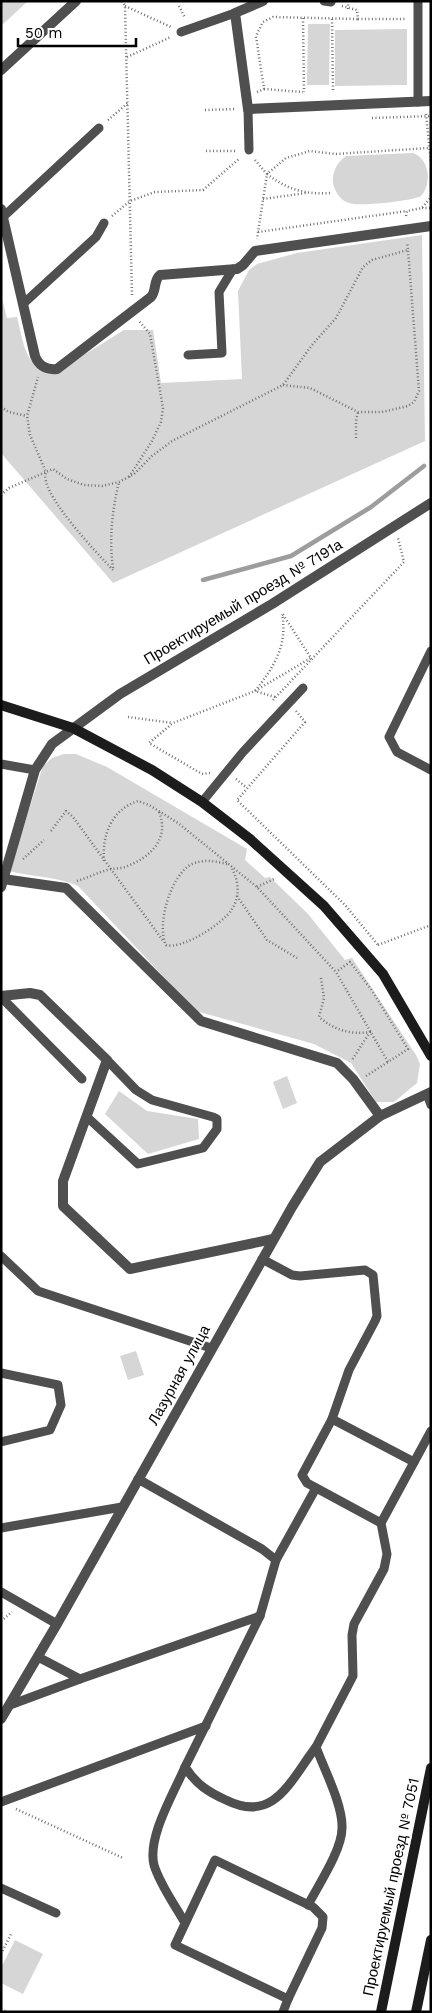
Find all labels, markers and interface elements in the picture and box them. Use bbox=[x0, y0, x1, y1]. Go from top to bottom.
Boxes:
scale bar bbox=[18, 15, 135, 47]
text: 50 m bbox=[25, 24, 62, 42]
street label: Проектируемый проезд № 7191а bbox=[141, 535, 346, 668]
street label: Лазурная улица bbox=[144, 1321, 214, 1428]
street label: Проектируемый проезд № 7051 bbox=[359, 1776, 423, 1998]

